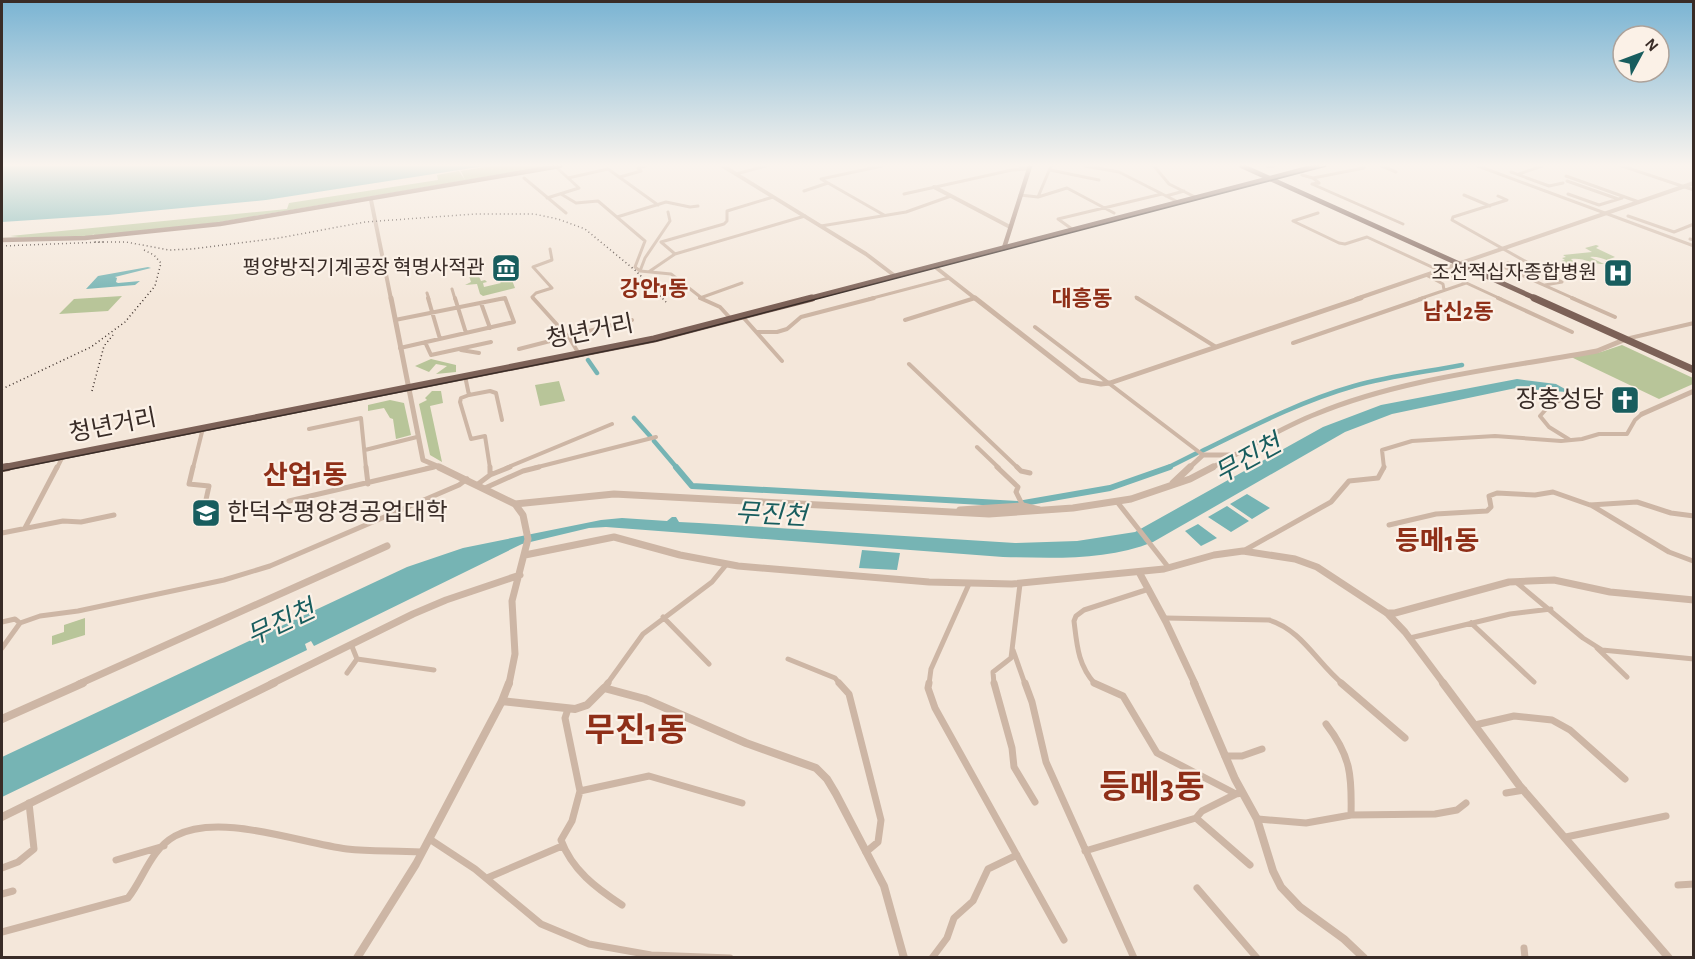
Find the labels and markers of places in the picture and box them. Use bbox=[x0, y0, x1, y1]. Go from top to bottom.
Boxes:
museum icon: 평양방직기계공장 혁명사적관 bbox=[490, 252, 522, 284]
place label: 평양방직기계공장 혁명사적관 bbox=[243, 257, 485, 278]
hospital icon: 조선적십자종합병원 bbox=[1602, 257, 1634, 289]
place label: 조선적십자종합병원 bbox=[1431, 262, 1597, 283]
church icon: 장충성당 bbox=[1609, 384, 1641, 416]
place label: 장충성당 bbox=[1516, 386, 1604, 412]
school or university icon: 한덕수평양경공업대학 bbox=[190, 497, 222, 529]
place label: 한덕수평양경공업대학 bbox=[227, 499, 448, 525]

